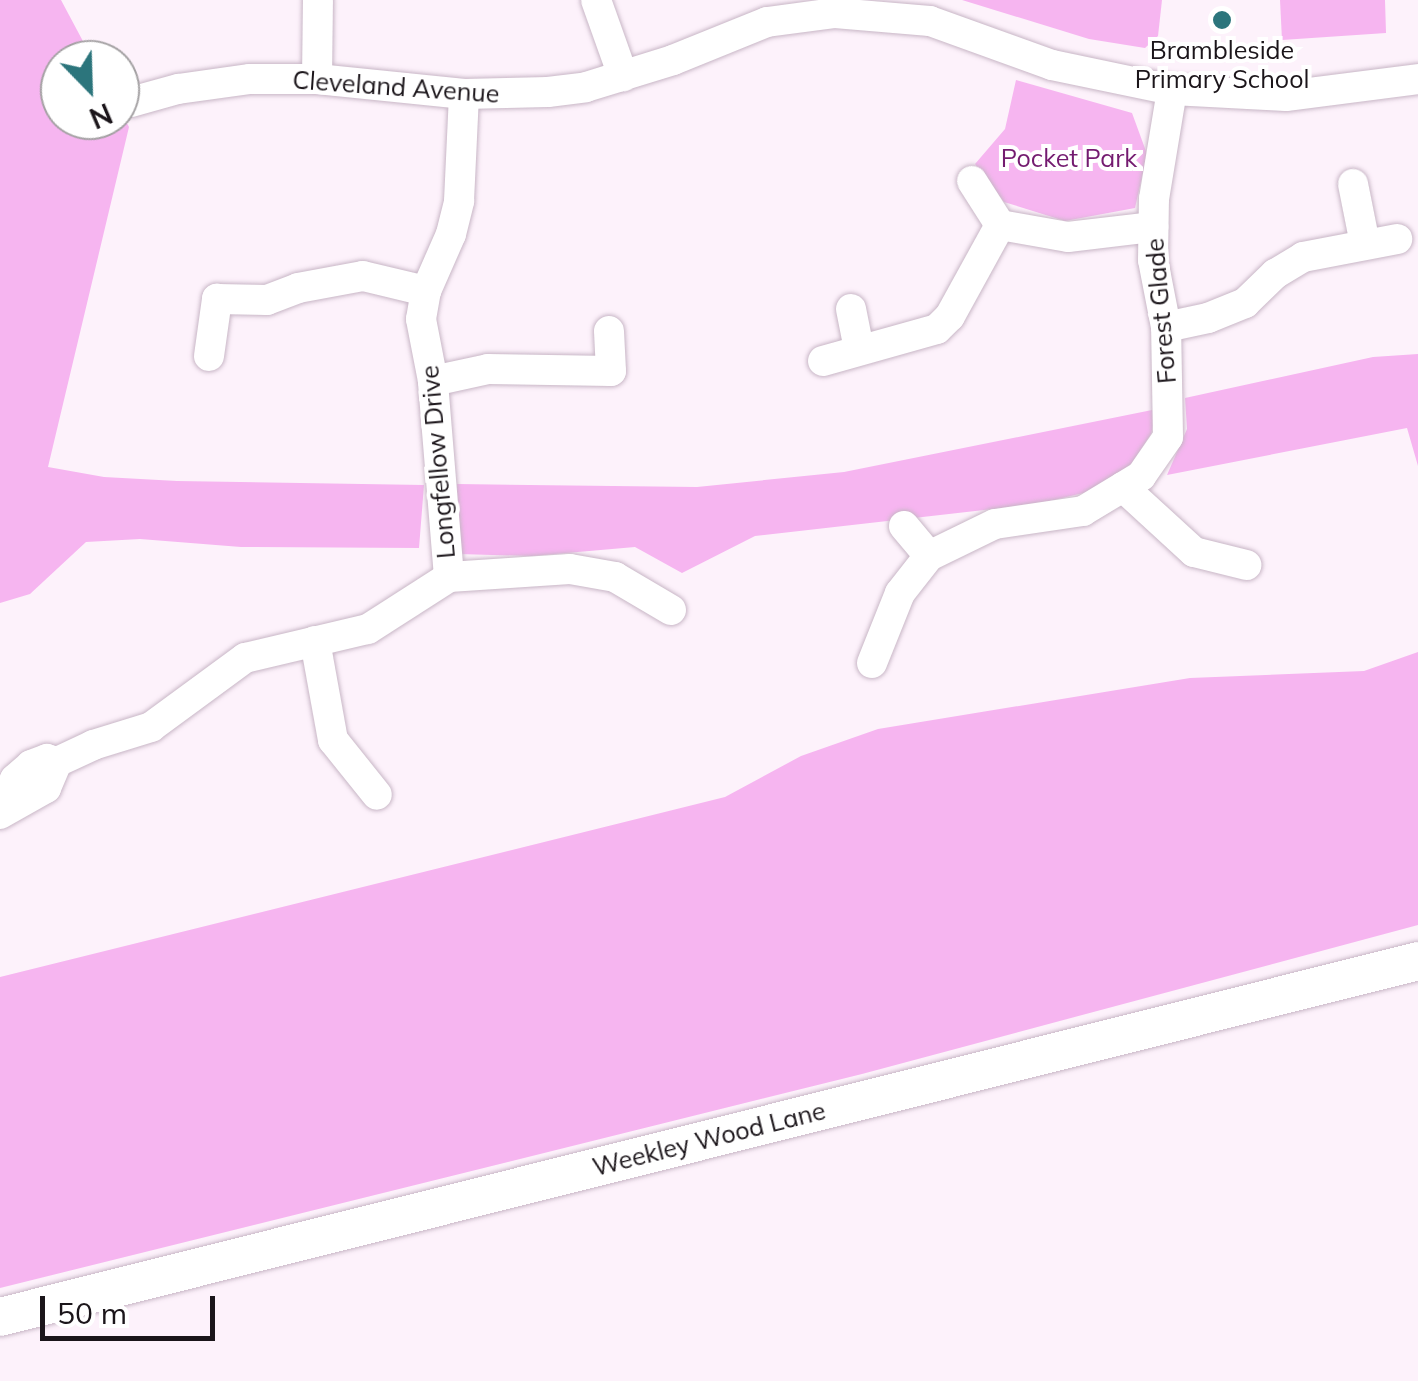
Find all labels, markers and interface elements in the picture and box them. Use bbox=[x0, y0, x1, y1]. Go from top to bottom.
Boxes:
marker: Brambleside Primary School bbox=[1211, 9, 1233, 31]
place label: Brambleside Primary School bbox=[1135, 36, 1309, 95]
north arrow bbox=[40, 40, 140, 140]
street label: Cleveland Avenue bbox=[292, 65, 500, 109]
text: N bbox=[85, 96, 118, 136]
park label: Pocket Park bbox=[1001, 143, 1137, 173]
street label: Forest Glade bbox=[1140, 237, 1182, 385]
street label: Longfellow Drive bbox=[415, 364, 461, 560]
street label: Weekley Wood Lane bbox=[589, 1096, 829, 1182]
scale bar bbox=[45, 1276, 220, 1338]
text: 50 m bbox=[57, 1294, 127, 1332]

